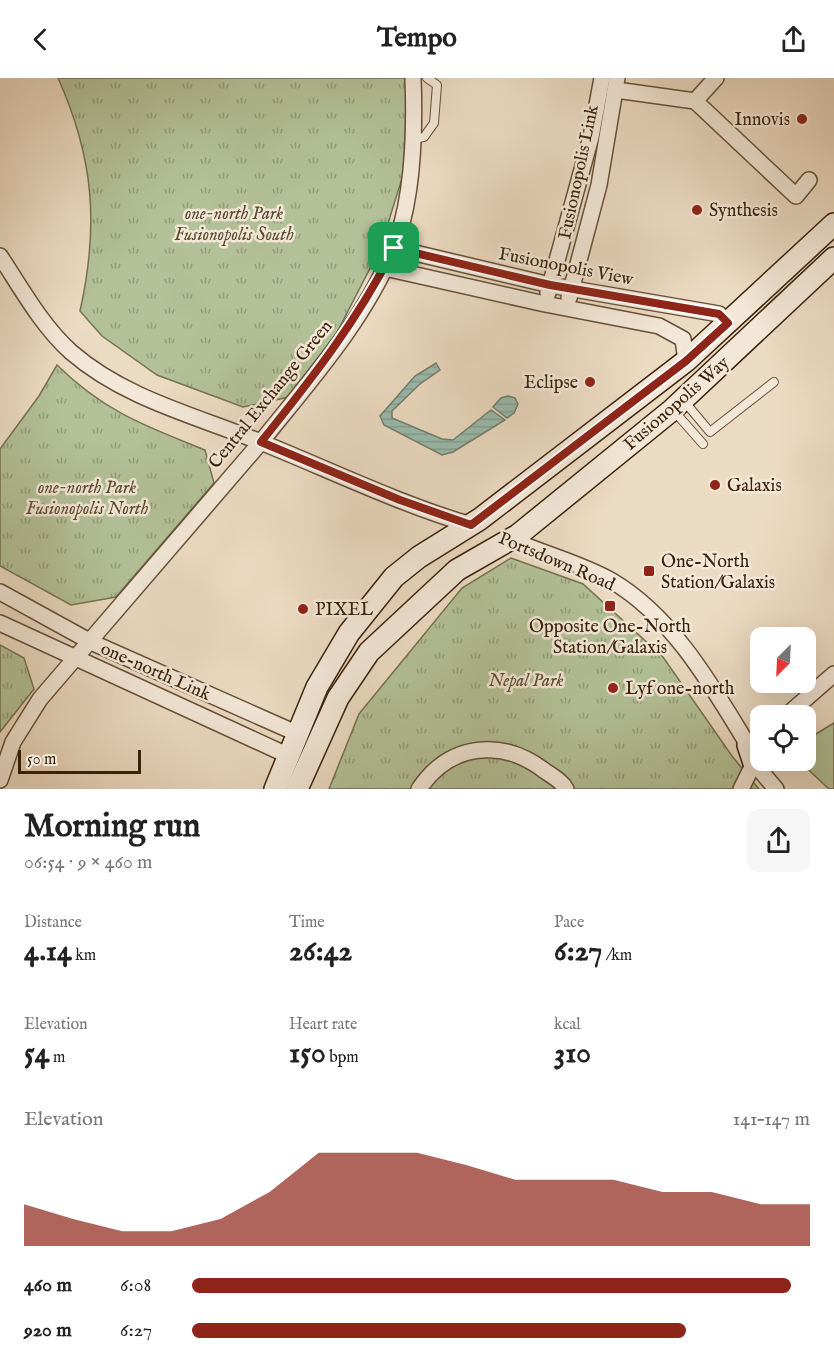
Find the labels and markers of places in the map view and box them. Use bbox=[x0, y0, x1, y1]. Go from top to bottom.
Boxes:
place label: Innovis bbox=[734, 109, 790, 132]
marker: Innovis bbox=[795, 112, 809, 126]
place label: Synthesis bbox=[709, 200, 778, 223]
marker: Synthesis bbox=[690, 203, 704, 217]
pin bbox=[368, 222, 419, 273]
place label: Eclipse bbox=[524, 372, 578, 395]
marker: Eclipse bbox=[583, 375, 597, 389]
place label: Galaxis bbox=[727, 475, 782, 498]
marker: Galaxis bbox=[708, 478, 722, 492]
place label: One-North Station/Galaxis bbox=[661, 551, 775, 595]
marker: One-North Station/Galaxis bbox=[642, 564, 656, 578]
place label: PIXEL bbox=[315, 599, 373, 622]
marker: Opposite One-North Station/Galaxis bbox=[603, 599, 617, 613]
marker: PIXEL bbox=[296, 602, 310, 616]
place label: Opposite One-North Station/Galaxis bbox=[529, 616, 691, 660]
place label: Lyf one-north bbox=[625, 678, 735, 701]
marker: Lyf one-north bbox=[606, 681, 620, 695]

